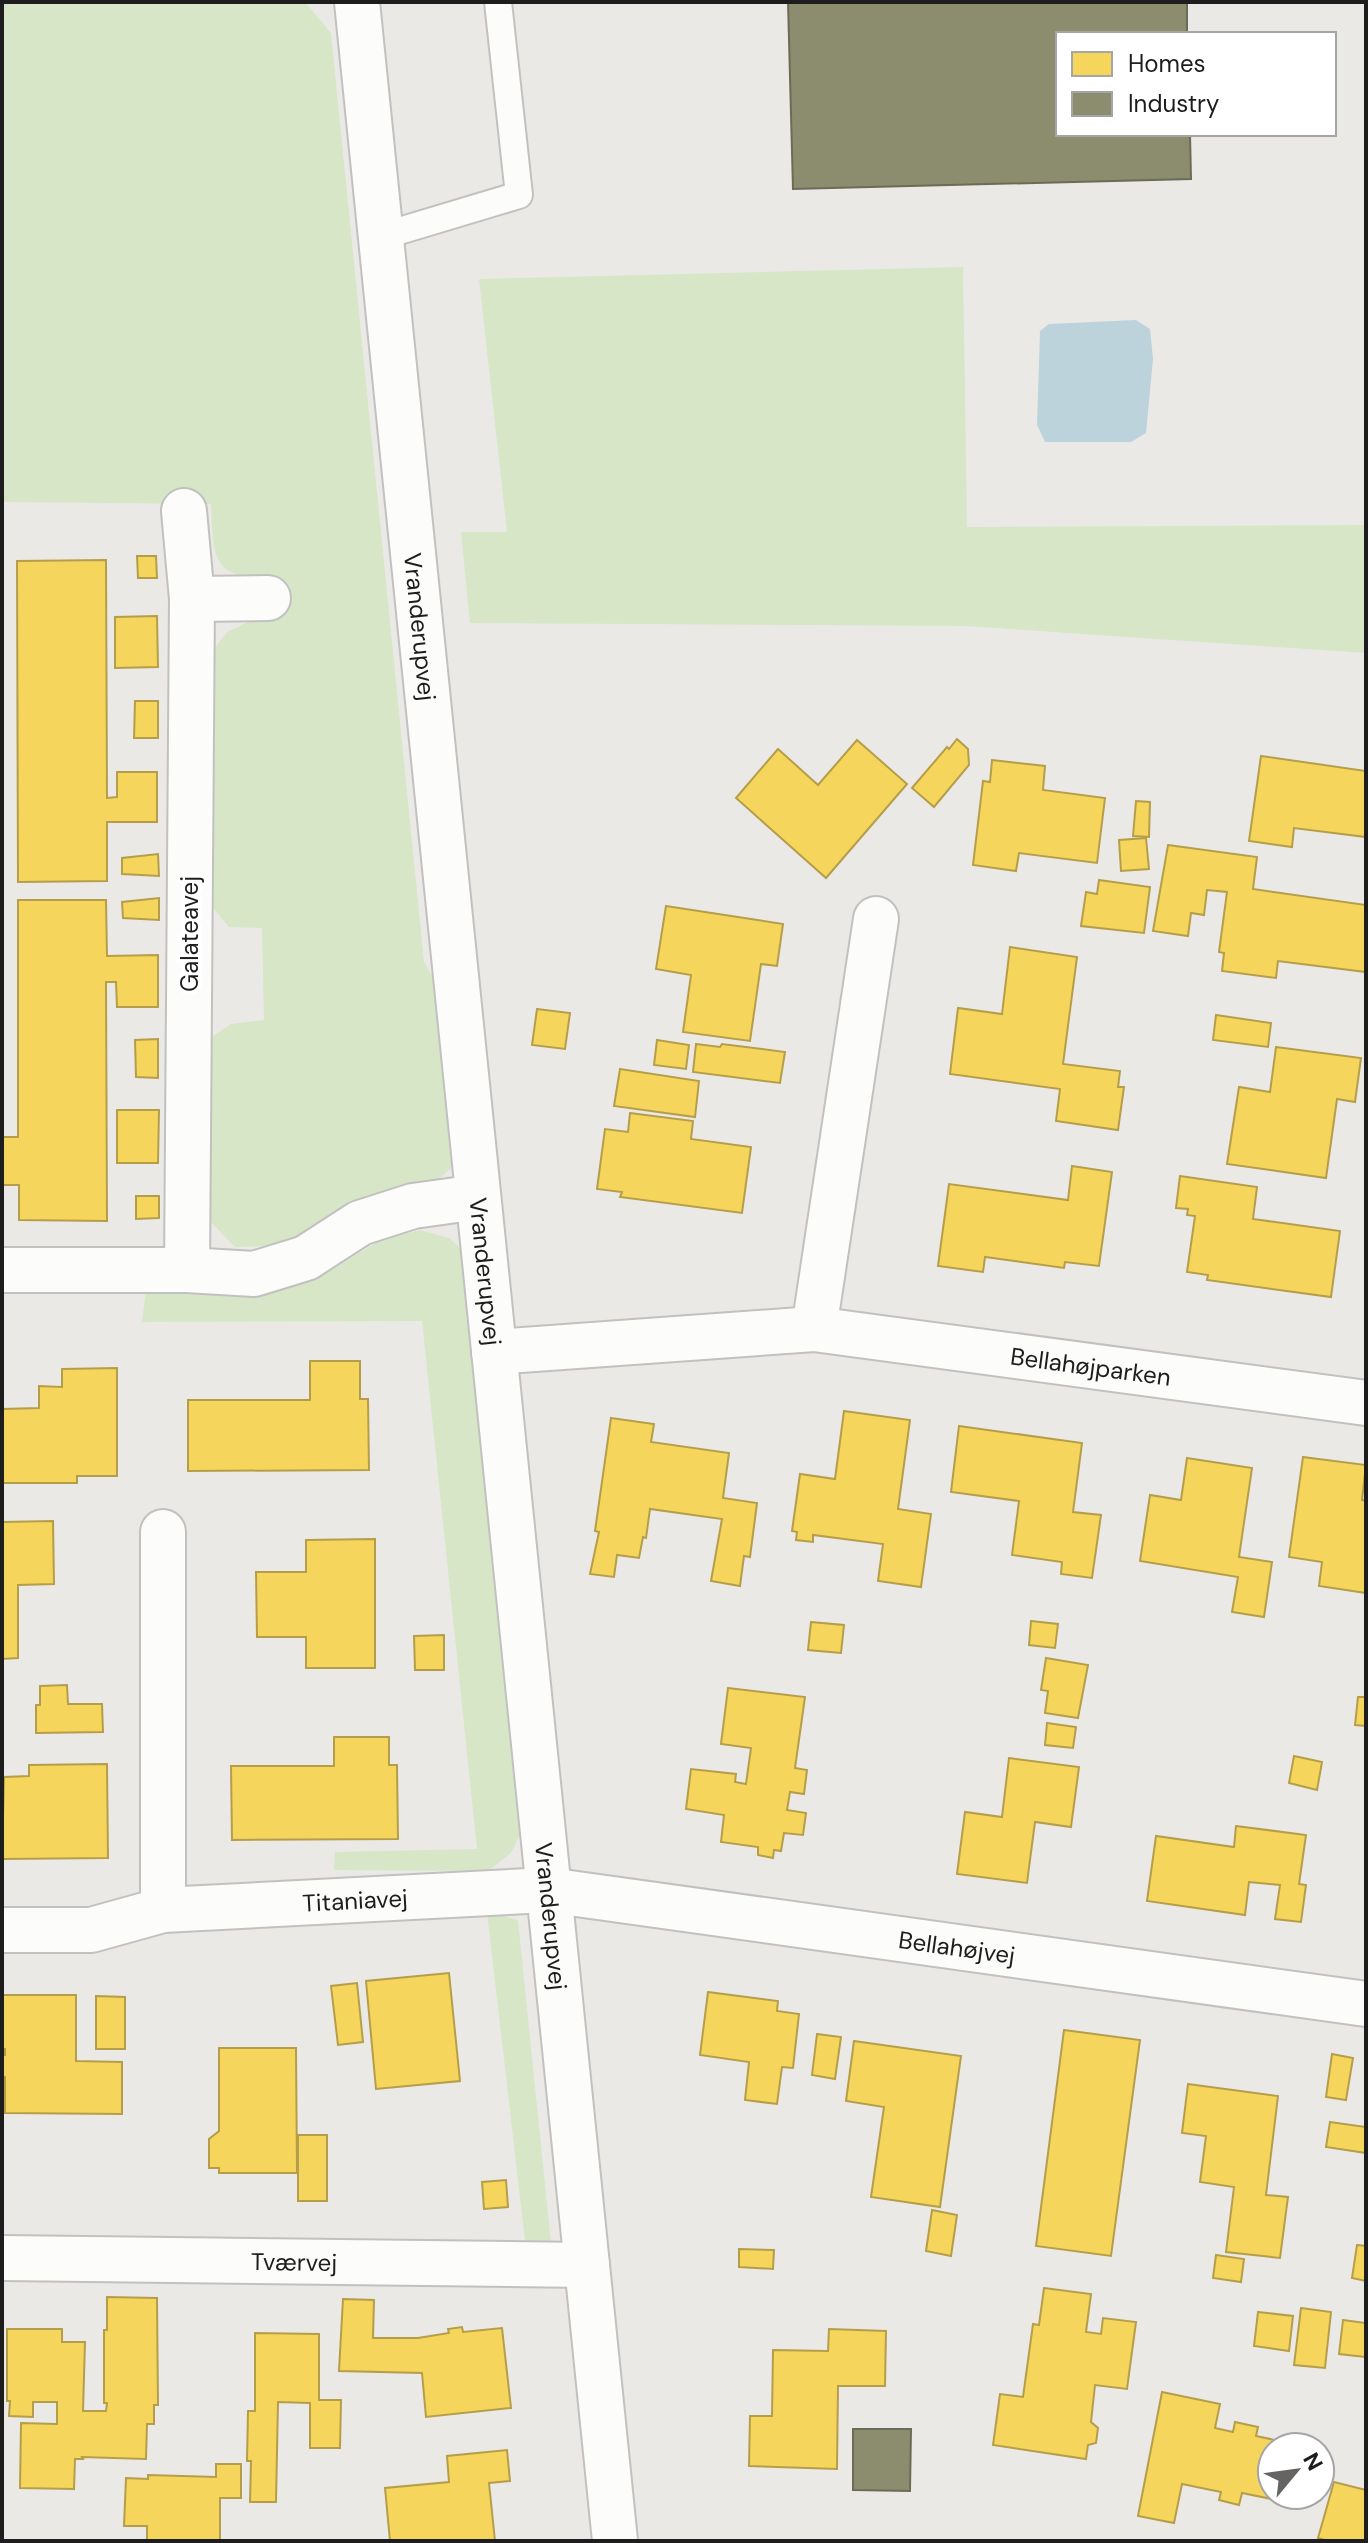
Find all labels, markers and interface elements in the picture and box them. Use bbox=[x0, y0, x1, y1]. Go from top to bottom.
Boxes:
legend bbox=[1056, 32, 1336, 136]
text: Homes bbox=[1128, 48, 1206, 79]
text: Industry bbox=[1128, 88, 1219, 119]
street label: Vranderupvej bbox=[398, 551, 443, 702]
street label: Galateavej bbox=[174, 876, 205, 992]
street label: Vranderupvej bbox=[463, 1196, 509, 1347]
street label: Bellahøjparken bbox=[1009, 1340, 1173, 1392]
street label: Vranderupvej bbox=[529, 1841, 574, 1992]
street label: Titaniavej bbox=[302, 1882, 408, 1918]
street label: Bellahøjvej bbox=[897, 1924, 1017, 1970]
street label: Tværvej bbox=[251, 2245, 337, 2278]
north arrow bbox=[1256, 2431, 1336, 2511]
text: N bbox=[1296, 2447, 1330, 2476]

